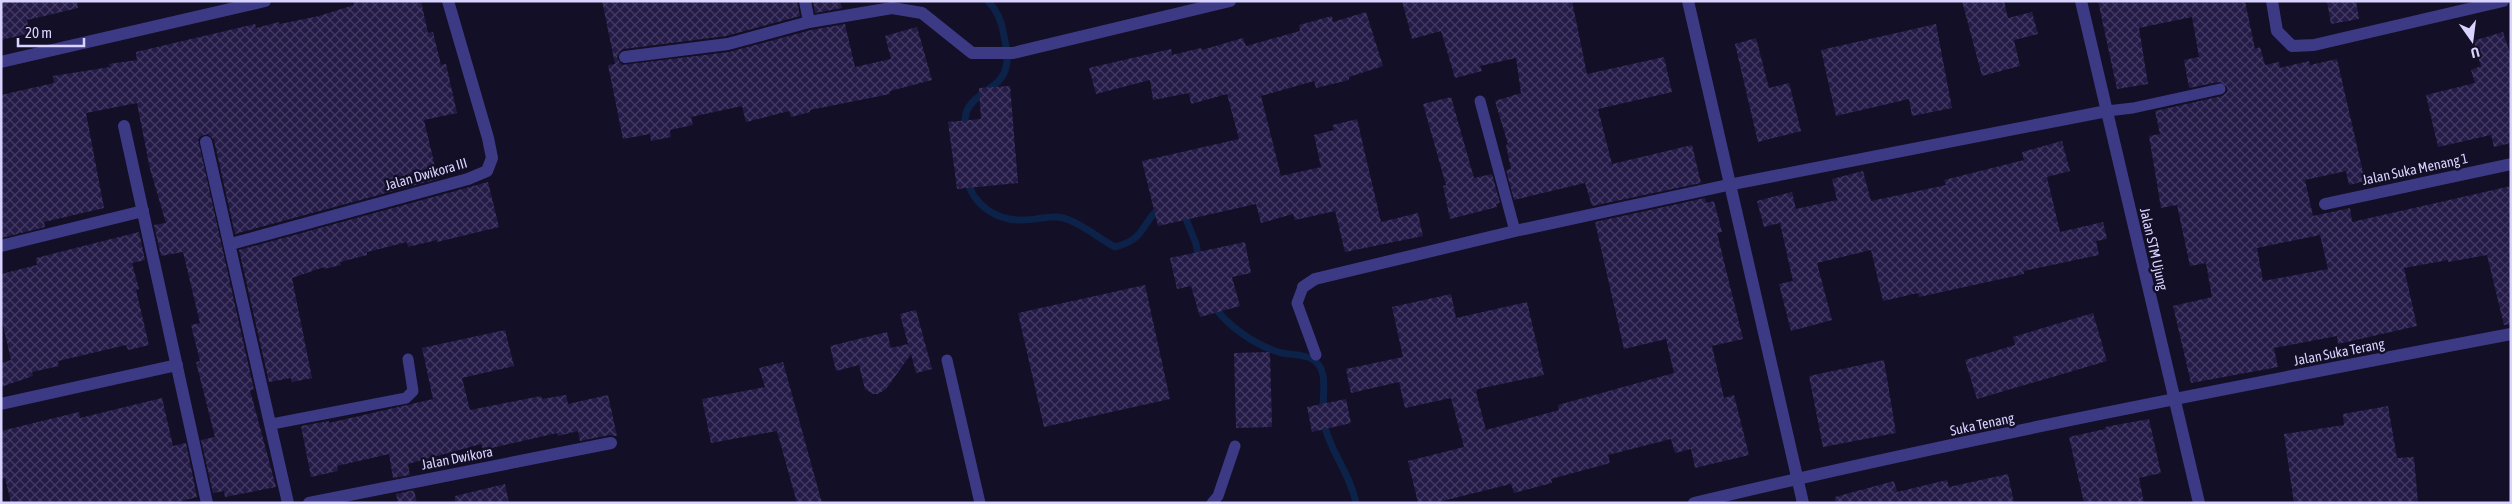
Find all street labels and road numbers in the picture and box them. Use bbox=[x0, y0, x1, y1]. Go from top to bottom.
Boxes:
street label: Jalan Suka Menang 1 bbox=[2361, 150, 2469, 188]
street label: Jalan Dwikora III bbox=[383, 155, 469, 193]
street label: Jalan STM Ujung bbox=[2137, 206, 2171, 292]
street label: Jalan Suka Terang bbox=[2292, 335, 2386, 369]
street label: Suka Tenang bbox=[1949, 409, 2015, 439]
street label: Jalan Dwikora bbox=[420, 443, 494, 473]

